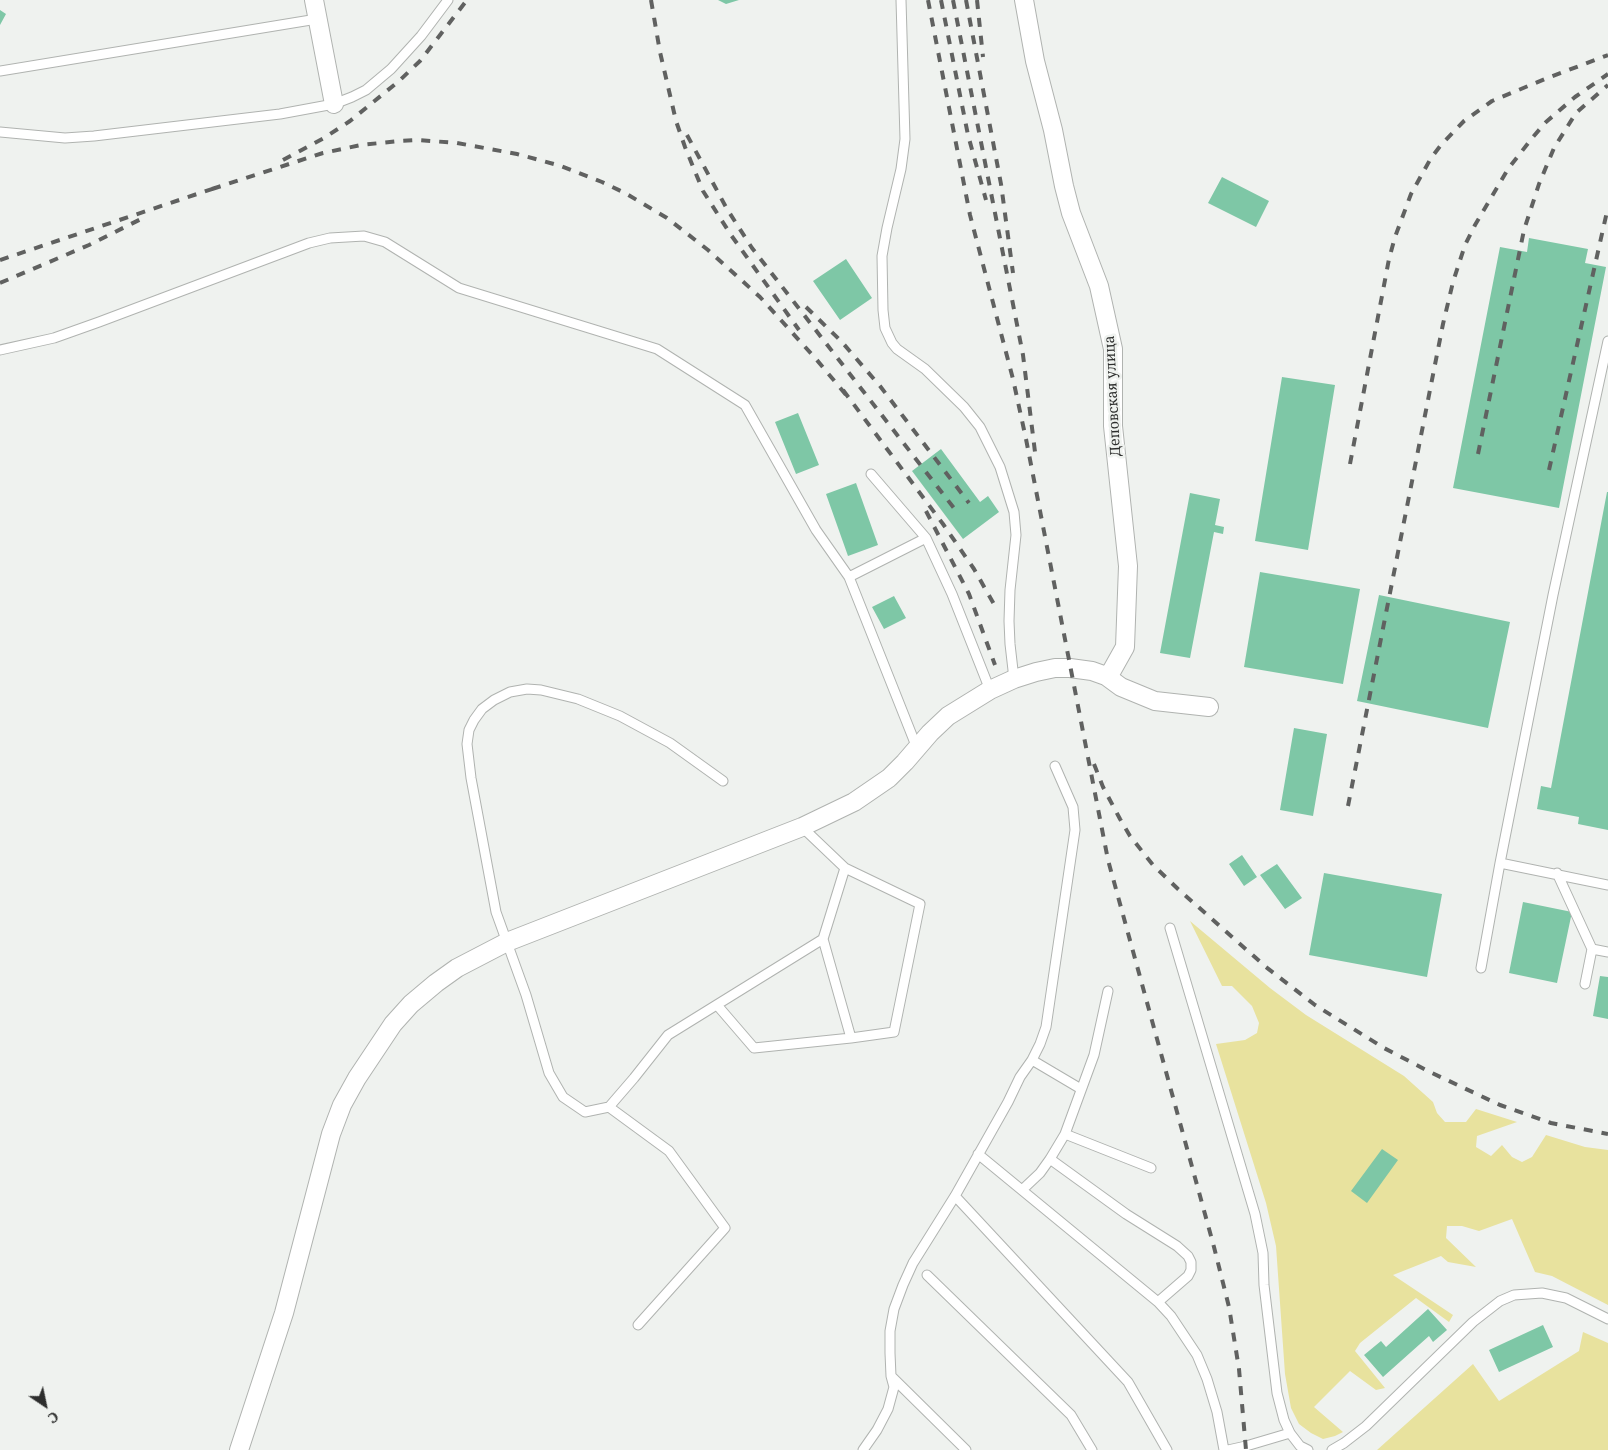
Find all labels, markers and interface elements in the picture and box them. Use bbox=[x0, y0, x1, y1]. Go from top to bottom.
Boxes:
street label: Деповская улица bbox=[1101, 335, 1125, 457]
north arrow bbox=[20, 1380, 70, 1430]
text: С bbox=[45, 1407, 63, 1428]

